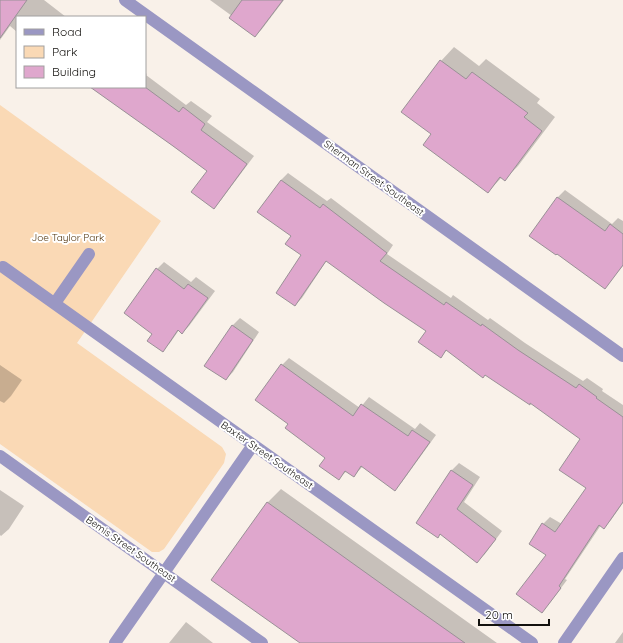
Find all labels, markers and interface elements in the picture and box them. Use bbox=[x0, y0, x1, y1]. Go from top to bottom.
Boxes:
legend bbox=[16, 16, 146, 88]
text: Road bbox=[52, 24, 82, 39]
text: Park bbox=[52, 44, 77, 59]
text: Building bbox=[52, 64, 96, 79]
street label: Sherman Street Southeast bbox=[321, 137, 427, 219]
park label: Joe Taylor Park bbox=[32, 231, 104, 244]
street label: Baxter Street Southeast bbox=[218, 418, 316, 492]
street label: Bemis Street Southeast bbox=[83, 513, 179, 585]
scale bar bbox=[479, 601, 549, 627]
text: 20 m bbox=[485, 607, 513, 622]

